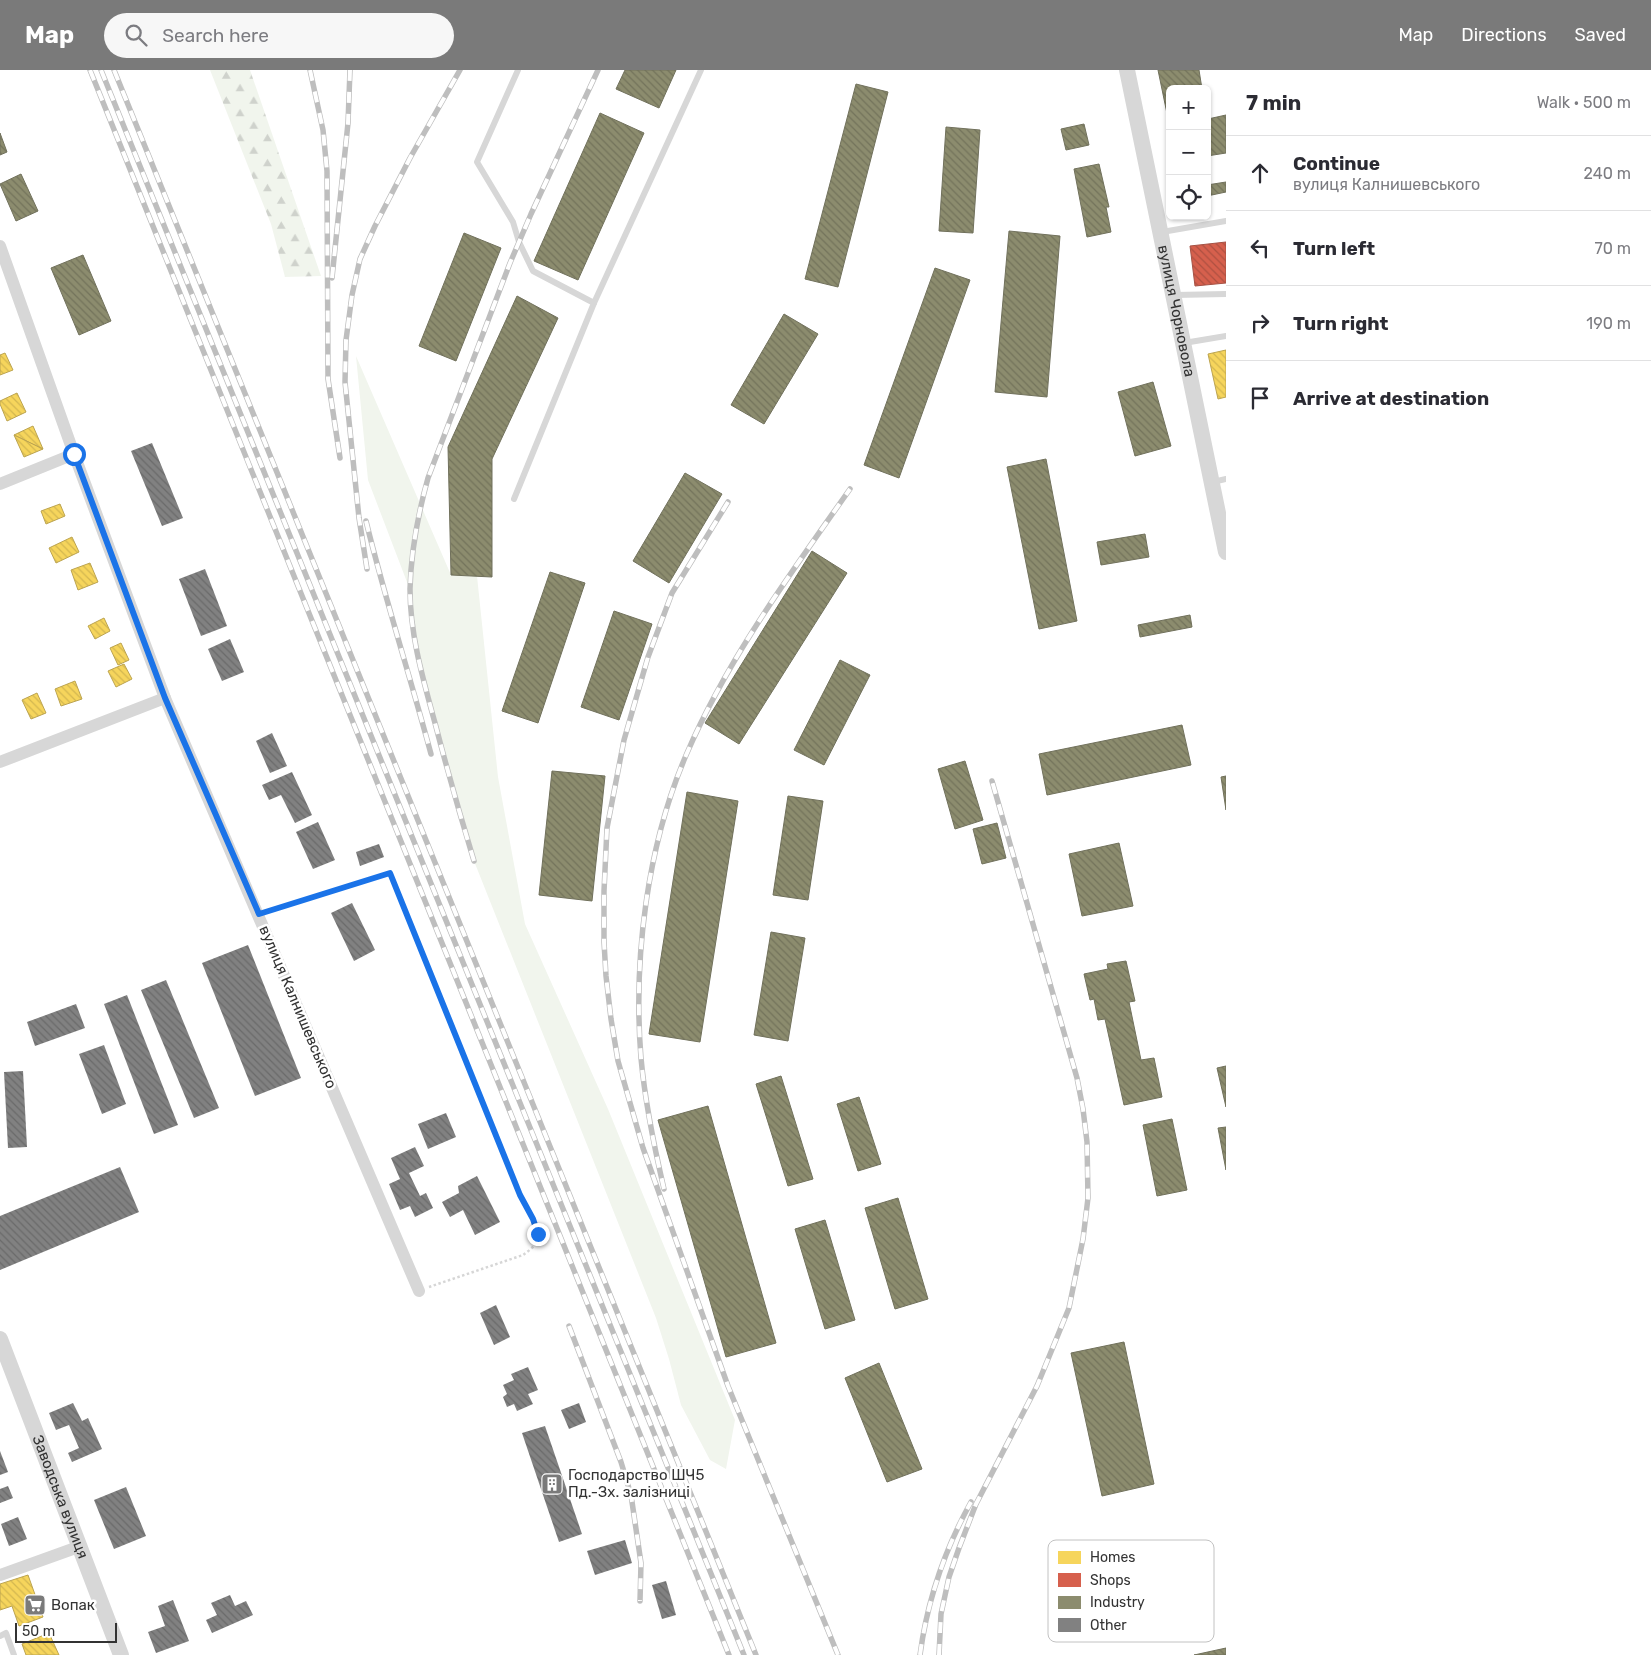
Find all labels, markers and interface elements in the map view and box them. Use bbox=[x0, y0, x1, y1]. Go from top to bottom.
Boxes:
search box bbox=[104, 13, 454, 58]
text: Map bbox=[25, 21, 74, 49]
icon: search bbox=[122, 21, 150, 49]
text: Search here bbox=[162, 24, 269, 47]
text: Map bbox=[1398, 24, 1433, 46]
text: Directions bbox=[1461, 24, 1547, 46]
text: Saved bbox=[1575, 24, 1626, 46]
map controls bbox=[1166, 85, 1211, 220]
button: + bbox=[1166, 85, 1211, 130]
text: 7 min bbox=[1246, 90, 1301, 115]
text: Walk · 500 m bbox=[1537, 93, 1631, 112]
button: − bbox=[1166, 130, 1211, 175]
text: Continue bbox=[1293, 152, 1380, 175]
icon: ahead bbox=[1246, 159, 1274, 187]
text: 240 m bbox=[1584, 164, 1631, 183]
button: locate bbox=[1166, 175, 1211, 220]
text: вулиця Калнишевського bbox=[1293, 175, 1480, 194]
icon: left bbox=[1246, 234, 1274, 262]
text: Turn left bbox=[1293, 237, 1375, 260]
text: 70 m bbox=[1594, 239, 1631, 258]
street label: вулиця Чорновола bbox=[1154, 243, 1199, 379]
icon: right bbox=[1246, 309, 1274, 337]
text: Turn right bbox=[1293, 312, 1388, 335]
text: 190 m bbox=[1586, 314, 1631, 333]
icon: arrive bbox=[1246, 384, 1274, 412]
text: Arrive at destination bbox=[1293, 387, 1489, 410]
route start bbox=[63, 443, 86, 466]
street label: вулиця Калнишевського bbox=[255, 923, 341, 1091]
route end bbox=[527, 1223, 550, 1246]
street label: Заводська вулиця bbox=[29, 1432, 92, 1561]
place label: Господарство ШЧ5 Пд.-Зх. залізниці bbox=[568, 1466, 704, 1501]
building icon: Господарство ШЧ5 Пд.-Зх. залізниці bbox=[540, 1472, 564, 1496]
legend bbox=[1048, 1540, 1214, 1642]
text: Homes bbox=[1090, 1549, 1135, 1566]
text: Shops bbox=[1090, 1572, 1131, 1589]
supermarket icon: Вопак bbox=[23, 1593, 47, 1617]
text: Industry bbox=[1090, 1594, 1145, 1611]
place label: Вопак bbox=[51, 1596, 95, 1614]
text: Other bbox=[1090, 1617, 1127, 1634]
scale bar bbox=[15, 1620, 118, 1643]
text: 50 m bbox=[22, 1623, 55, 1640]

